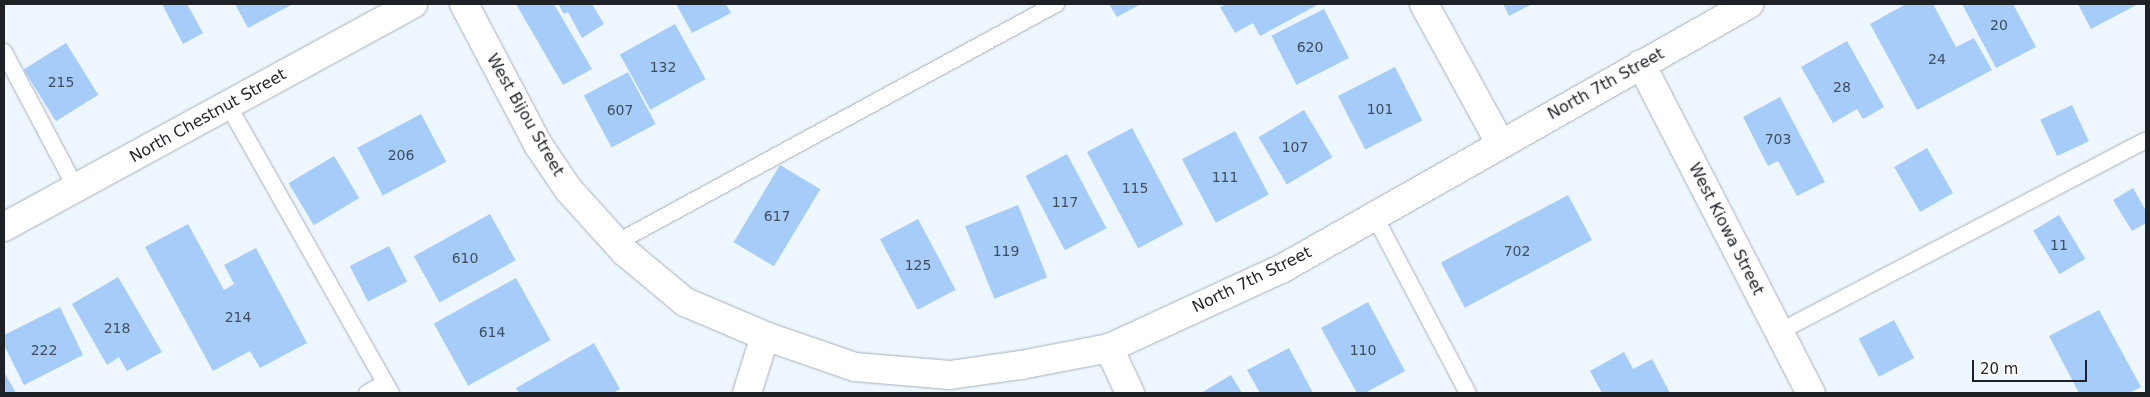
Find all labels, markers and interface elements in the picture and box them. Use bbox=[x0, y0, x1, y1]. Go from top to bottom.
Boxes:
house number: 20 bbox=[1990, 17, 2008, 33]
house number: 620 bbox=[1297, 39, 1323, 55]
street label: North 7th Street bbox=[1544, 44, 1668, 124]
street label: West Bijou Street bbox=[482, 50, 568, 180]
house number: 24 bbox=[1928, 51, 1946, 67]
house number: 132 bbox=[650, 59, 676, 75]
street label: North Chestnut Street bbox=[126, 65, 290, 167]
house number: 215 bbox=[48, 74, 74, 90]
house number: 28 bbox=[1833, 79, 1851, 95]
house number: 101 bbox=[1367, 101, 1393, 117]
house number: 607 bbox=[607, 102, 633, 118]
house number: 703 bbox=[1765, 131, 1791, 147]
house number: 107 bbox=[1282, 139, 1308, 155]
house number: 206 bbox=[388, 147, 414, 163]
street label: West Kiowa Street bbox=[1684, 160, 1768, 298]
house number: 111 bbox=[1212, 169, 1238, 185]
house number: 115 bbox=[1122, 180, 1148, 196]
house number: 117 bbox=[1052, 194, 1078, 210]
house number: 617 bbox=[764, 208, 790, 224]
house number: 11 bbox=[2050, 237, 2068, 253]
house number: 119 bbox=[993, 243, 1019, 259]
street label: North 7th Street bbox=[1189, 243, 1315, 317]
house number: 702 bbox=[1504, 243, 1530, 259]
house number: 610 bbox=[452, 250, 478, 266]
house number: 125 bbox=[905, 257, 931, 273]
house number: 214 bbox=[225, 309, 251, 325]
house number: 218 bbox=[104, 320, 130, 336]
house number: 614 bbox=[479, 324, 505, 340]
house number: 222 bbox=[31, 342, 57, 358]
house number: 110 bbox=[1350, 342, 1376, 358]
scale bar bbox=[1975, 350, 2090, 382]
text: 20 m bbox=[1980, 360, 2018, 378]

